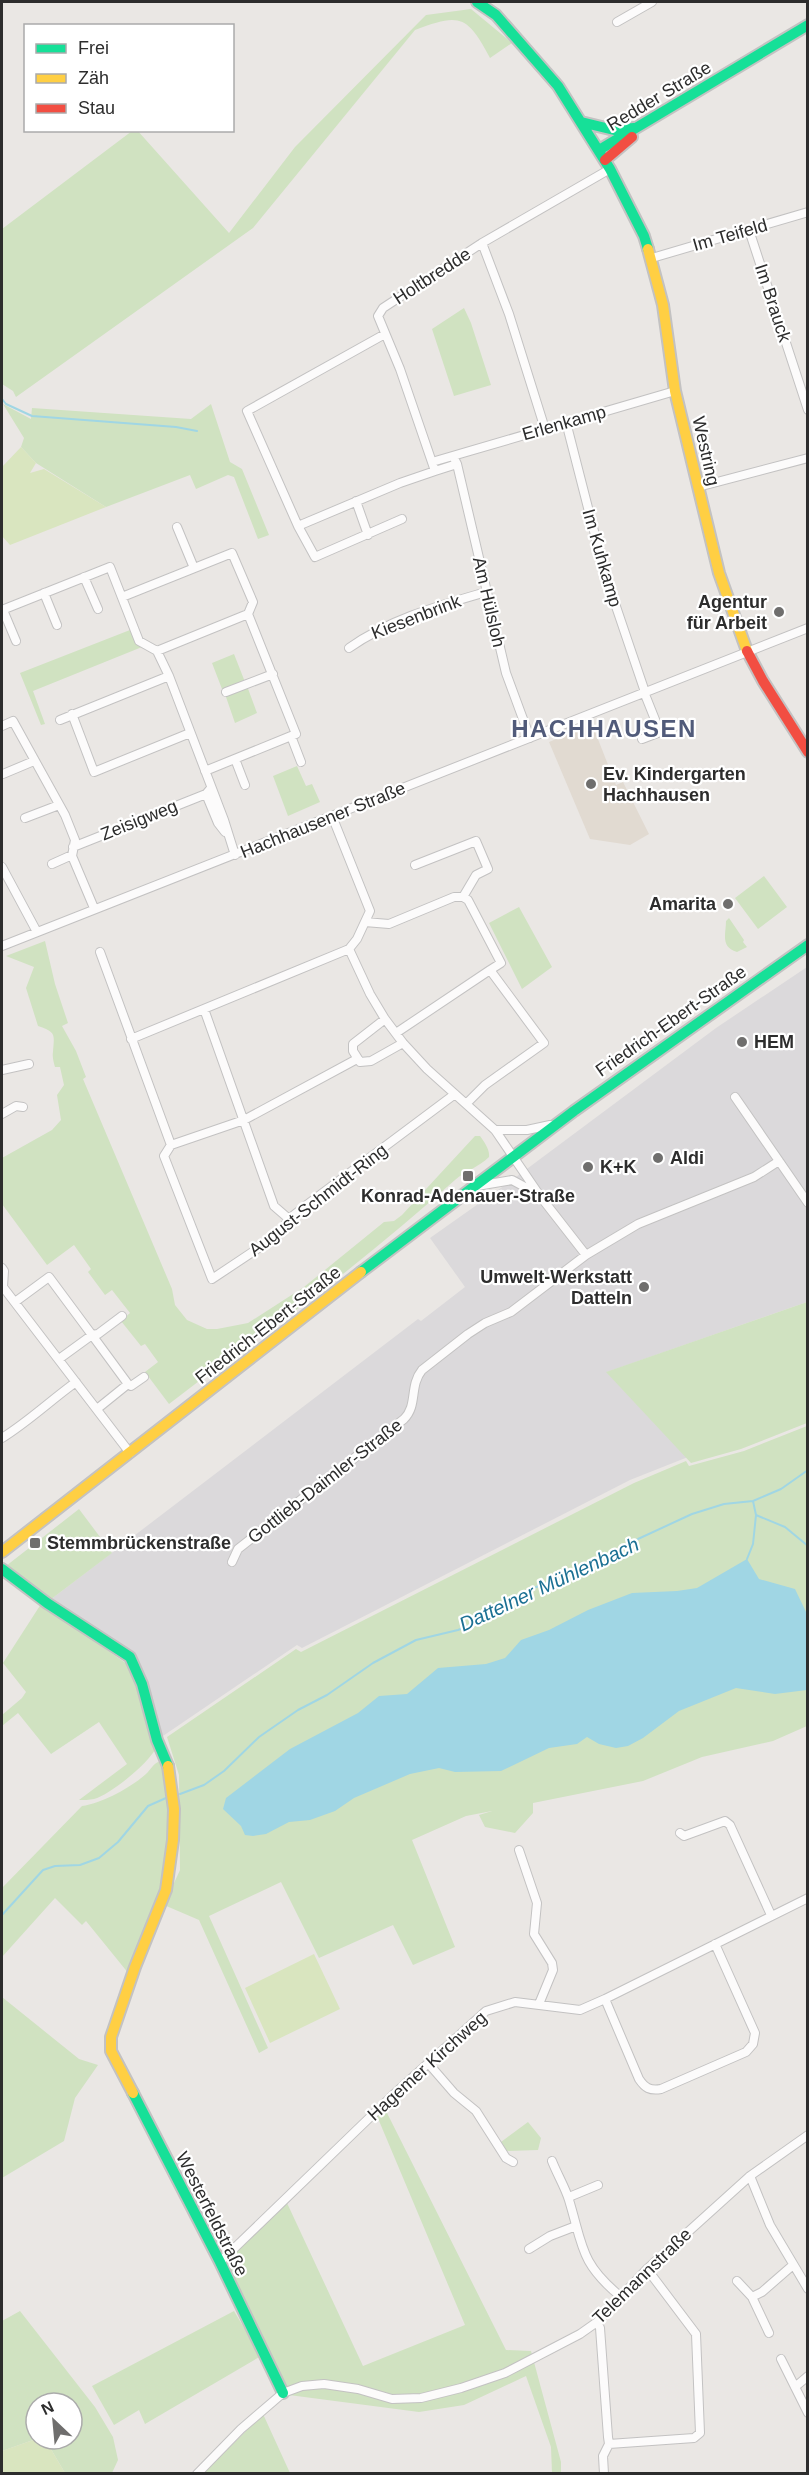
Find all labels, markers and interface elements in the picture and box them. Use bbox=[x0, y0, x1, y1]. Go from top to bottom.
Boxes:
legend bbox=[24, 24, 234, 132]
text: Frei bbox=[78, 38, 109, 58]
street label: Redder Straße bbox=[603, 57, 715, 135]
text: Zäh bbox=[78, 68, 109, 88]
text: Stau bbox=[78, 98, 115, 118]
street label: Im Teifeld bbox=[690, 215, 770, 255]
street label: Holtbredde bbox=[390, 244, 474, 308]
street label: Im Brauck bbox=[751, 261, 795, 346]
street label: Erlenkamp bbox=[520, 402, 608, 444]
street label: Westring bbox=[688, 414, 724, 488]
street label: Im Kuhkamp bbox=[578, 507, 626, 609]
street label: Am Hülsloh bbox=[469, 555, 509, 649]
street label: Kiesenbrink bbox=[369, 590, 464, 643]
place label: Agentur für Arbeit bbox=[687, 592, 767, 633]
marker: Agentur für Arbeit bbox=[772, 605, 786, 619]
district label: HACHHAUSEN bbox=[511, 715, 697, 742]
place label: Ev. Kindergarten Hachhausen bbox=[603, 764, 746, 805]
marker: Ev. Kindergarten Hachhausen bbox=[584, 777, 598, 791]
street label: Hachhausener Straße bbox=[238, 778, 408, 862]
street label: Zeisigweg bbox=[98, 796, 180, 844]
place label: Amarita bbox=[649, 894, 717, 914]
marker: Amarita bbox=[721, 897, 735, 911]
street label: Friedrich-Ebert-Straße bbox=[592, 961, 750, 1081]
place label: HEM bbox=[754, 1032, 794, 1052]
marker: HEM bbox=[735, 1035, 749, 1049]
street label: August-Schmidt-Ring bbox=[245, 1140, 391, 1260]
place label: Aldi bbox=[670, 1148, 704, 1168]
marker: Aldi bbox=[651, 1151, 665, 1165]
place label: K+K bbox=[600, 1157, 637, 1177]
marker: K+K bbox=[581, 1160, 595, 1174]
marker: Konrad-Adenauer-Straße bbox=[461, 1169, 475, 1183]
place label: Konrad-Adenauer-Straße bbox=[361, 1186, 575, 1206]
street label: Friedrich-Ebert-Straße bbox=[191, 1262, 345, 1388]
place label: Umwelt-Werkstatt Datteln bbox=[480, 1267, 632, 1308]
marker: Umwelt-Werkstatt Datteln bbox=[637, 1280, 651, 1294]
street label: Gottlieb-Daimler-Straße bbox=[244, 1415, 406, 1547]
place label: Stemmbrückenstraße bbox=[47, 1533, 231, 1553]
water label: Dattelner Mühlenbach bbox=[456, 1533, 642, 1635]
marker: Stemmbrückenstraße bbox=[28, 1536, 42, 1550]
street label: Hagemer Kirchweg bbox=[363, 2007, 491, 2125]
street label: Westerfeldstraße bbox=[172, 2149, 252, 2279]
street label: Telemannstraße bbox=[589, 2224, 695, 2328]
north arrow bbox=[24, 2391, 84, 2451]
text: N bbox=[39, 2398, 57, 2418]

